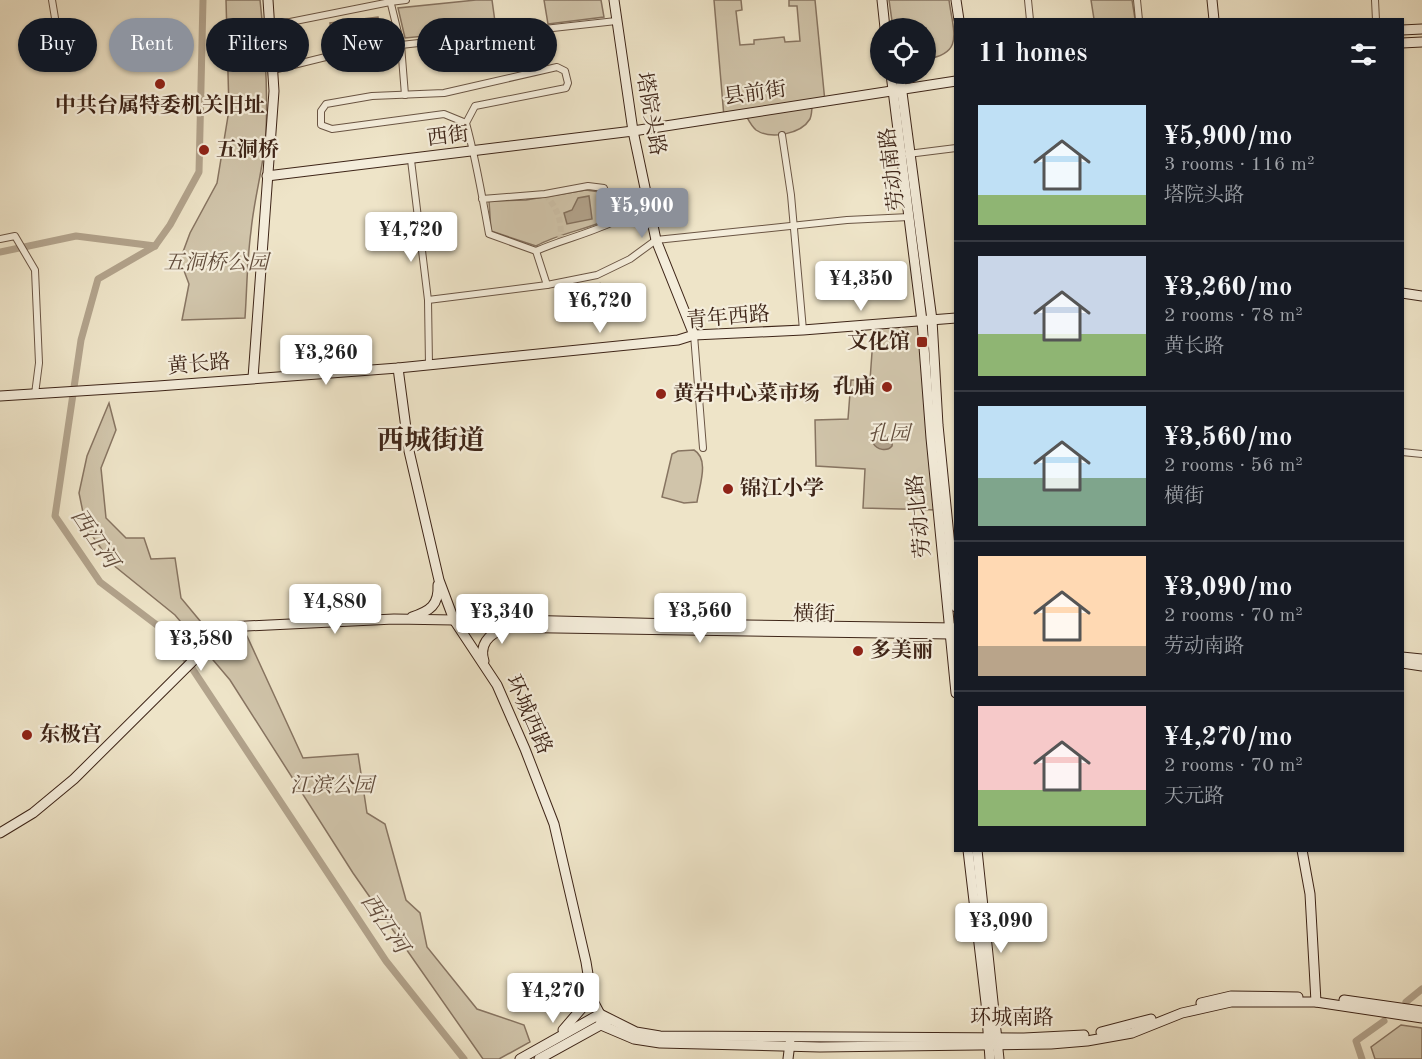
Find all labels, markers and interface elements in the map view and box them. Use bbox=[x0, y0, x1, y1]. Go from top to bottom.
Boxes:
chip: Buy bbox=[18, 18, 97, 72]
chip: Rent bbox=[109, 18, 194, 72]
chip: Filters bbox=[206, 18, 309, 72]
chip: New bbox=[321, 18, 405, 72]
chip: Apartment bbox=[417, 18, 557, 72]
map controls bbox=[870, 18, 936, 84]
button: locate bbox=[870, 18, 936, 84]
icon: filters bbox=[1347, 38, 1380, 71]
text: 11 homes bbox=[978, 41, 1087, 67]
street label: 塔院头路 bbox=[632, 70, 670, 157]
marker: 中共台属特委机关旧址 bbox=[153, 77, 167, 91]
street label: 县前街 bbox=[722, 77, 788, 109]
place label: 中共台属特委机关旧址 bbox=[55, 94, 265, 117]
street label: 西街 bbox=[426, 122, 470, 150]
text: ¥5,900/mo bbox=[1164, 124, 1292, 150]
street label: 劳动南路 bbox=[875, 126, 909, 212]
icon: home bbox=[1026, 129, 1098, 201]
place label: 五洞桥 bbox=[216, 138, 279, 161]
marker: 五洞桥 bbox=[197, 143, 211, 157]
text: 3 rooms · 116 m² bbox=[1164, 155, 1314, 175]
text: 塔院头路 bbox=[1164, 186, 1244, 206]
pin: ¥5,900 bbox=[593, 188, 691, 239]
text: ¥5,900 bbox=[610, 197, 674, 217]
pin: ¥4,720 bbox=[362, 212, 460, 263]
text: ¥4,720 bbox=[379, 221, 443, 241]
park label: 五洞桥公园 bbox=[164, 251, 271, 274]
pin: ¥4,350 bbox=[812, 261, 910, 312]
text: ¥4,350 bbox=[829, 270, 893, 290]
text: ¥3,260/mo bbox=[1164, 275, 1292, 301]
icon: home bbox=[1026, 280, 1098, 352]
pin: ¥6,720 bbox=[551, 283, 649, 334]
text: ¥6,720 bbox=[568, 292, 632, 312]
street label: 青年西路 bbox=[685, 301, 771, 332]
text: 2 rooms · 78 m² bbox=[1164, 306, 1303, 326]
place label: 文化馆 bbox=[847, 329, 910, 353]
pin: ¥3,260 bbox=[277, 335, 375, 386]
marker: 文化馆 bbox=[915, 335, 929, 349]
text: 黄长路 bbox=[1164, 337, 1224, 357]
text: ¥3,260 bbox=[294, 344, 358, 364]
street label: 黄长路 bbox=[167, 350, 231, 378]
place label: 孔庙 bbox=[833, 374, 875, 398]
marker: 孔庙 bbox=[880, 380, 894, 394]
place label: 黄岩中心菜市场 bbox=[673, 381, 820, 405]
marker: 黄岩中心菜市场 bbox=[654, 387, 668, 401]
park label: 孔园 bbox=[868, 422, 913, 445]
district label: 西城街道 bbox=[377, 425, 485, 455]
text: ¥3,560/mo bbox=[1164, 425, 1292, 451]
icon: home bbox=[1026, 430, 1098, 502]
text: 2 rooms · 56 m² bbox=[1164, 456, 1303, 476]
street label: 劳动北路 bbox=[903, 473, 935, 559]
place label: 锦江小学 bbox=[740, 476, 824, 500]
marker: 锦江小学 bbox=[721, 482, 735, 496]
text: 横街 bbox=[1164, 487, 1204, 507]
water label: 西江河 bbox=[66, 504, 125, 576]
text: ¥3,090/mo bbox=[1164, 575, 1292, 601]
icon: home bbox=[1026, 580, 1098, 652]
pin: ¥4,880 bbox=[286, 584, 384, 635]
text: ¥4,880 bbox=[303, 593, 367, 613]
pin: ¥3,560 bbox=[651, 593, 749, 644]
pin: ¥3,340 bbox=[453, 594, 551, 645]
text: ¥3,560 bbox=[668, 602, 732, 622]
street label: 横街 bbox=[793, 602, 835, 626]
text: ¥3,340 bbox=[470, 603, 534, 623]
text: 2 rooms · 70 m² bbox=[1164, 606, 1303, 626]
pin: ¥3,580 bbox=[152, 621, 250, 672]
text: ¥3,580 bbox=[169, 630, 233, 650]
text: 劳动南路 bbox=[1164, 637, 1244, 657]
place label: 多美丽 bbox=[870, 638, 933, 662]
marker: 多美丽 bbox=[851, 644, 865, 658]
street label: 环城西路 bbox=[501, 672, 557, 758]
place label: 东极宫 bbox=[39, 723, 102, 746]
text: ¥4,270/mo bbox=[1164, 725, 1292, 751]
marker: 东极宫 bbox=[20, 728, 34, 742]
icon: home bbox=[1026, 730, 1098, 802]
text: 2 rooms · 70 m² bbox=[1164, 756, 1303, 776]
park label: 江滨公园 bbox=[290, 774, 377, 797]
text: 天元路 bbox=[1164, 787, 1224, 807]
water label: 西江河 bbox=[356, 889, 415, 961]
pin: ¥3,090 bbox=[952, 903, 1050, 954]
text: ¥3,090 bbox=[969, 912, 1033, 932]
pin: ¥4,270 bbox=[504, 973, 602, 1024]
text: ¥4,270 bbox=[521, 982, 585, 1002]
street label: 环城南路 bbox=[970, 1006, 1054, 1029]

